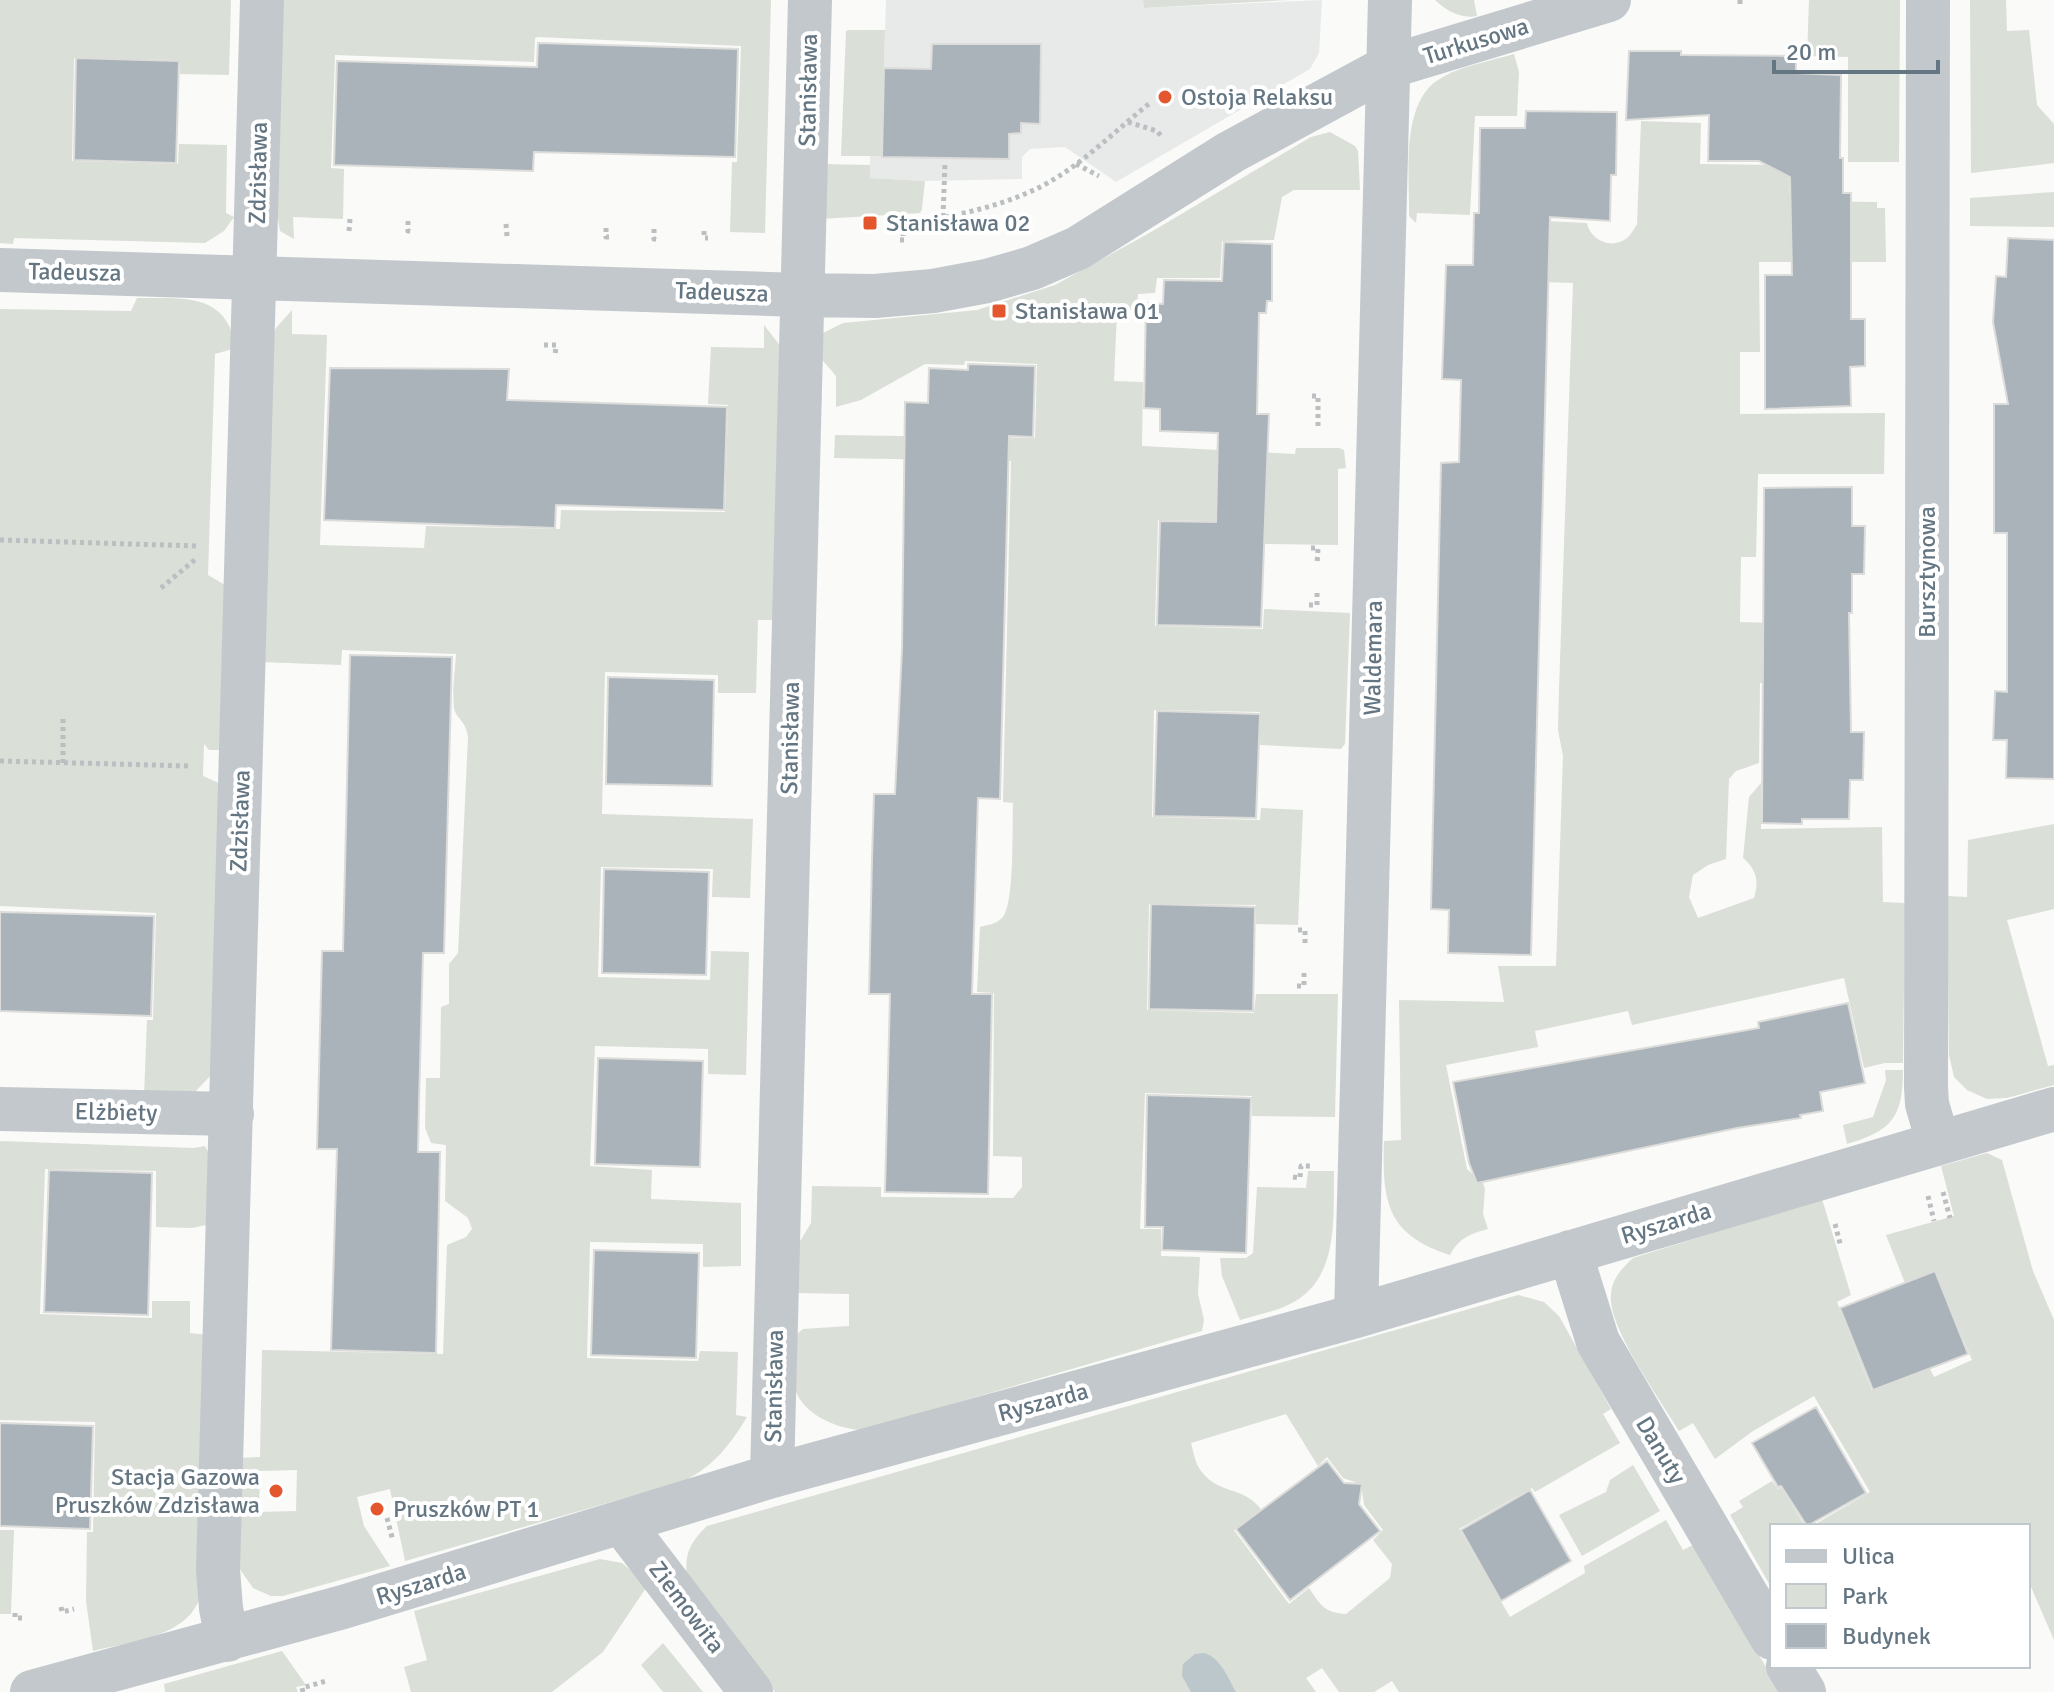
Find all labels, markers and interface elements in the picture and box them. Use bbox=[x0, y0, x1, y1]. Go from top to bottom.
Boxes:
street label: Turkusowa bbox=[1420, 11, 1532, 71]
scale bar bbox=[1774, 24, 1938, 74]
street label: Stanisława bbox=[792, 33, 824, 147]
text: 20 m bbox=[1786, 37, 1836, 67]
place label: Ostoja Relaksu bbox=[1181, 82, 1333, 112]
marker: Ostoja Relaksu bbox=[1156, 88, 1174, 106]
street label: Zdzisława bbox=[242, 121, 274, 225]
place label: Stanisława 02 bbox=[886, 208, 1030, 238]
marker: Stanisława 02 bbox=[861, 214, 879, 232]
street label: Tadeusza bbox=[28, 256, 122, 288]
street label: Tadeusza bbox=[675, 275, 769, 309]
place label: Stanisława 01 bbox=[1015, 296, 1159, 326]
marker: Stanisława 01 bbox=[990, 302, 1008, 320]
street label: Bursztynowa bbox=[1912, 506, 1942, 638]
street label: Waldemara bbox=[1357, 600, 1389, 716]
street label: Stanisława bbox=[774, 681, 806, 795]
street label: Zdzisława bbox=[223, 769, 257, 873]
street label: Elżbiety bbox=[74, 1096, 158, 1128]
street label: Ryszarda bbox=[1617, 1195, 1715, 1251]
street label: Stanisława bbox=[758, 1329, 790, 1443]
street label: Ryszarda bbox=[994, 1376, 1092, 1428]
street label: Danuty bbox=[1629, 1411, 1693, 1489]
place label: Stacja Gazowa Pruszków Zdzisława bbox=[55, 1462, 260, 1520]
marker: Stacja Gazowa Pruszków Zdzisława bbox=[267, 1482, 285, 1500]
place label: Pruszków PT 1 bbox=[393, 1494, 540, 1524]
marker: Pruszków PT 1 bbox=[368, 1500, 386, 1518]
legend bbox=[1770, 1524, 2030, 1668]
text: Ulica bbox=[1842, 1541, 1895, 1571]
street label: Ziemowita bbox=[643, 1555, 731, 1659]
street label: Ryszarda bbox=[372, 1556, 470, 1612]
text: Park bbox=[1842, 1581, 1888, 1611]
text: Budynek bbox=[1842, 1621, 1931, 1651]

